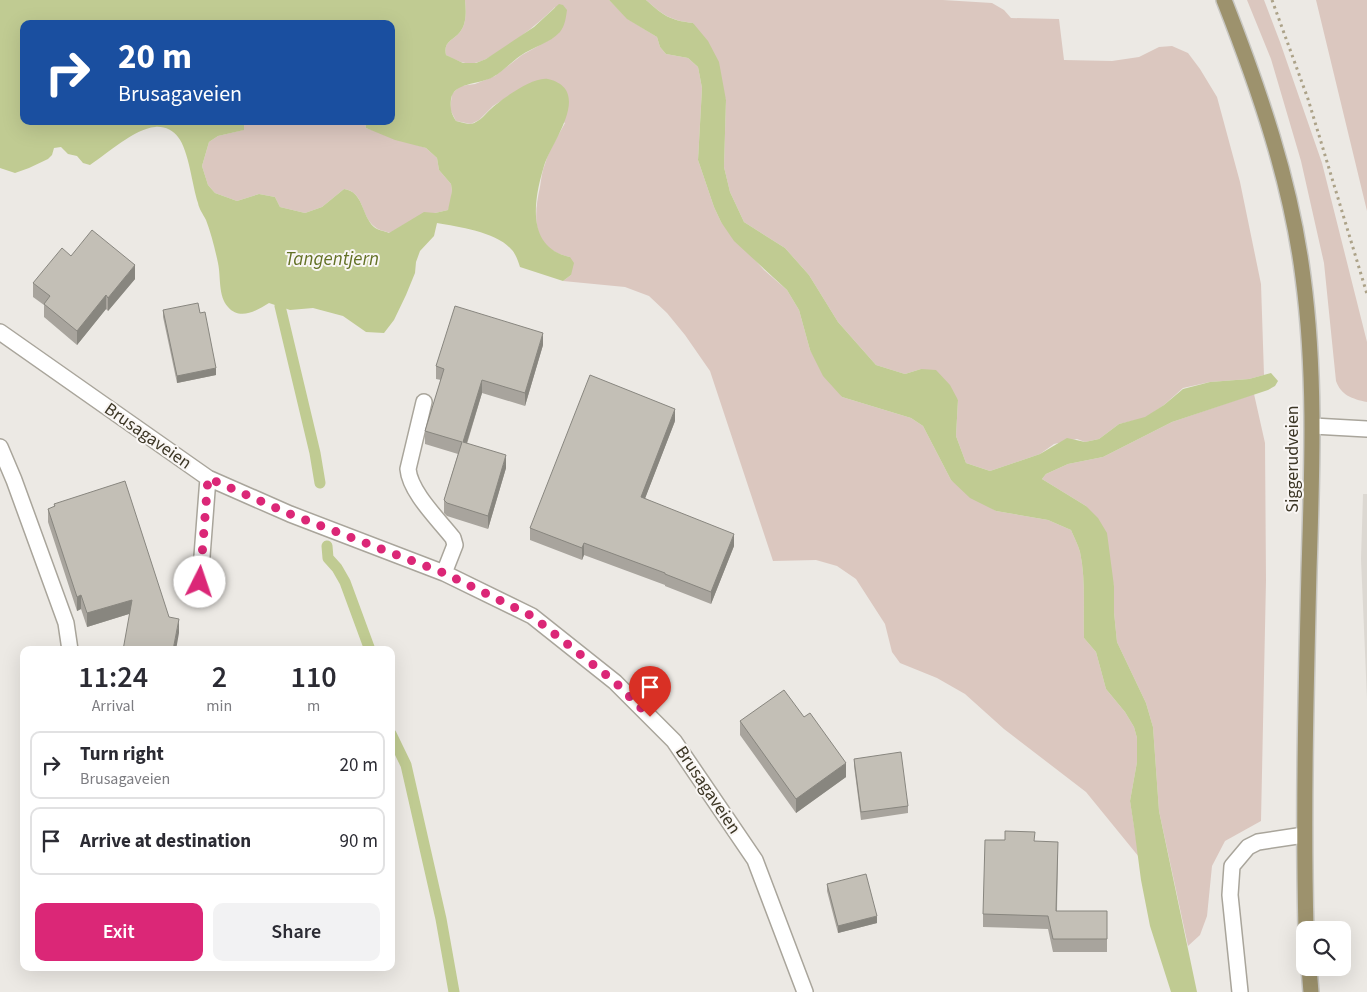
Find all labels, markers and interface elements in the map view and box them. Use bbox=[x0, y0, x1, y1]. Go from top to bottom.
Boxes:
text: 20 m bbox=[118, 32, 192, 82]
icon: right bbox=[35, 40, 100, 105]
text: Brusagaveien bbox=[118, 78, 242, 110]
water label: Tangentjern bbox=[285, 246, 379, 273]
street label: Brusagaveien bbox=[99, 397, 197, 475]
street label: Siggerudveien bbox=[1280, 405, 1305, 513]
position arrow bbox=[173, 555, 225, 607]
text: 11:24 bbox=[78, 656, 148, 699]
text: 2 bbox=[212, 656, 227, 699]
text: 110 bbox=[291, 656, 337, 699]
pin bbox=[629, 666, 671, 717]
icon: arrive bbox=[636, 673, 664, 701]
text: Arrival bbox=[92, 695, 135, 717]
text: min bbox=[206, 695, 232, 717]
text: m bbox=[307, 695, 320, 717]
text: Turn right bbox=[80, 741, 164, 768]
street label: Brusagaveien bbox=[669, 741, 747, 839]
icon: right bbox=[37, 751, 65, 779]
text: 20 m bbox=[340, 752, 378, 779]
text: Brusagaveien bbox=[80, 768, 170, 790]
icon: arrive bbox=[37, 827, 65, 855]
text: Arrive at destination bbox=[80, 828, 251, 855]
text: 90 m bbox=[340, 828, 378, 855]
button: Exit bbox=[35, 903, 203, 961]
button: Share bbox=[213, 903, 380, 961]
map controls bbox=[1296, 921, 1351, 976]
button: search bbox=[1296, 921, 1351, 976]

